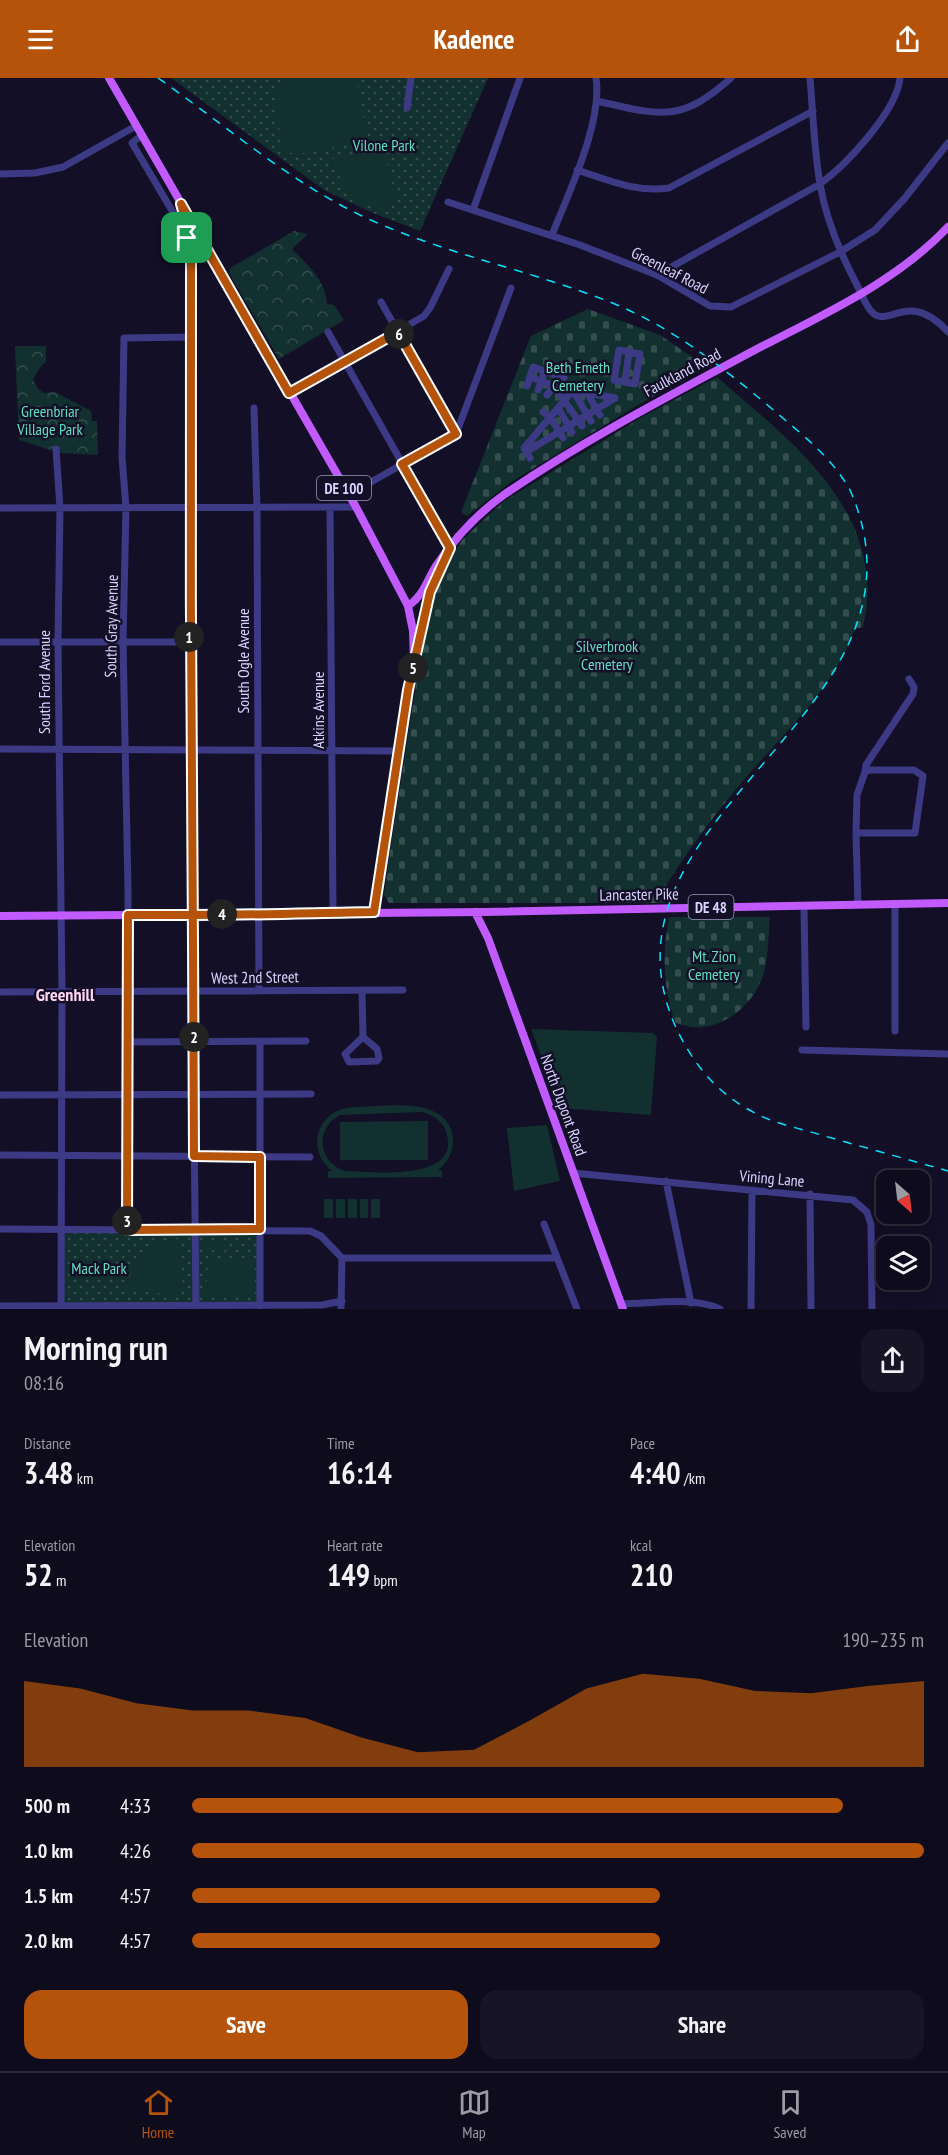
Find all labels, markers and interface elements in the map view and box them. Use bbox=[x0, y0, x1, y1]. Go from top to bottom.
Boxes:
text: Kadence bbox=[433, 22, 515, 56]
icon: menu bbox=[24, 23, 57, 56]
icon: share bbox=[891, 23, 924, 56]
park label: Vilone Park bbox=[352, 135, 416, 155]
pin bbox=[161, 212, 212, 263]
icon: arrive bbox=[170, 221, 203, 254]
street label: Greenleaf Road bbox=[628, 242, 712, 298]
pin: 6 bbox=[384, 319, 414, 349]
text: 6 bbox=[395, 324, 403, 344]
street label: Faulkland Road bbox=[640, 343, 724, 401]
park label: Beth Emeth Cemetery bbox=[546, 357, 610, 395]
park label: Greenbriar Village Park bbox=[16, 401, 83, 439]
road number: DE 100 bbox=[317, 476, 371, 500]
street label: South Gray Avenue bbox=[100, 574, 122, 678]
street label: South Ogle Avenue bbox=[233, 609, 253, 714]
pin: 1 bbox=[174, 622, 204, 652]
text: 1 bbox=[185, 627, 193, 647]
street label: South Ford Avenue bbox=[34, 630, 54, 734]
park label: Silverbrook Cemetery bbox=[576, 636, 639, 674]
pin: 5 bbox=[398, 653, 428, 683]
text: 5 bbox=[409, 658, 417, 678]
street label: Atkins Avenue bbox=[308, 671, 328, 749]
street label: Lancaster Pike bbox=[599, 883, 679, 905]
road number: DE 48 bbox=[688, 895, 734, 919]
pin: 4 bbox=[207, 899, 237, 929]
text: 4 bbox=[218, 904, 226, 924]
park label: Mt. Zion Cemetery bbox=[688, 946, 740, 984]
street label: West 2nd Street bbox=[211, 966, 300, 988]
district label: Greenhill bbox=[36, 983, 95, 1006]
pin: 2 bbox=[179, 1022, 209, 1052]
text: 2 bbox=[190, 1027, 198, 1047]
street label: North Dupont Road bbox=[536, 1052, 592, 1158]
street label: Vining Lane bbox=[738, 1165, 805, 1191]
north arrow bbox=[876, 1170, 930, 1224]
map controls bbox=[876, 1170, 930, 1290]
pin: 3 bbox=[112, 1206, 142, 1236]
text: 3 bbox=[123, 1211, 131, 1231]
button: layers bbox=[876, 1236, 930, 1290]
park label: Mack Park bbox=[71, 1258, 127, 1278]
text: Morning run bbox=[24, 1326, 168, 1369]
button: share bbox=[861, 1329, 924, 1392]
text: 08:16 bbox=[24, 1370, 64, 1396]
text: Distance bbox=[24, 1433, 71, 1453]
text: Time bbox=[327, 1433, 355, 1453]
text: Pace bbox=[630, 1433, 655, 1453]
text: 3.48 bbox=[24, 1453, 73, 1492]
text: 16:14 bbox=[327, 1453, 392, 1492]
text: 4:40 bbox=[630, 1453, 681, 1492]
text: km bbox=[73, 1468, 93, 1488]
text: /km bbox=[681, 1468, 705, 1488]
text: Elevation bbox=[24, 1535, 75, 1555]
text: Heart rate bbox=[327, 1535, 383, 1555]
text: kcal bbox=[630, 1535, 652, 1555]
text: 52 bbox=[24, 1555, 53, 1594]
text: 149 bbox=[327, 1555, 370, 1594]
text: 210 bbox=[630, 1555, 673, 1594]
text: m bbox=[53, 1570, 67, 1590]
text: bpm bbox=[370, 1570, 398, 1590]
text: Elevation bbox=[24, 1627, 88, 1653]
text: 190–235 m bbox=[842, 1627, 924, 1653]
text: 500 m bbox=[24, 1793, 70, 1819]
text: 4:33 bbox=[120, 1793, 151, 1819]
text: 1.0 km bbox=[24, 1838, 73, 1864]
text: 4:26 bbox=[120, 1838, 151, 1864]
text: 1.5 km bbox=[24, 1883, 73, 1909]
text: 4:57 bbox=[120, 1883, 151, 1909]
text: 2.0 km bbox=[24, 1928, 73, 1954]
text: 4:57 bbox=[120, 1928, 151, 1954]
button: Save bbox=[24, 1990, 468, 2059]
button: Share bbox=[480, 1990, 924, 2059]
tab: Home bbox=[142, 2086, 175, 2142]
tab: Map bbox=[458, 2086, 491, 2142]
tab: Saved bbox=[774, 2086, 807, 2142]

